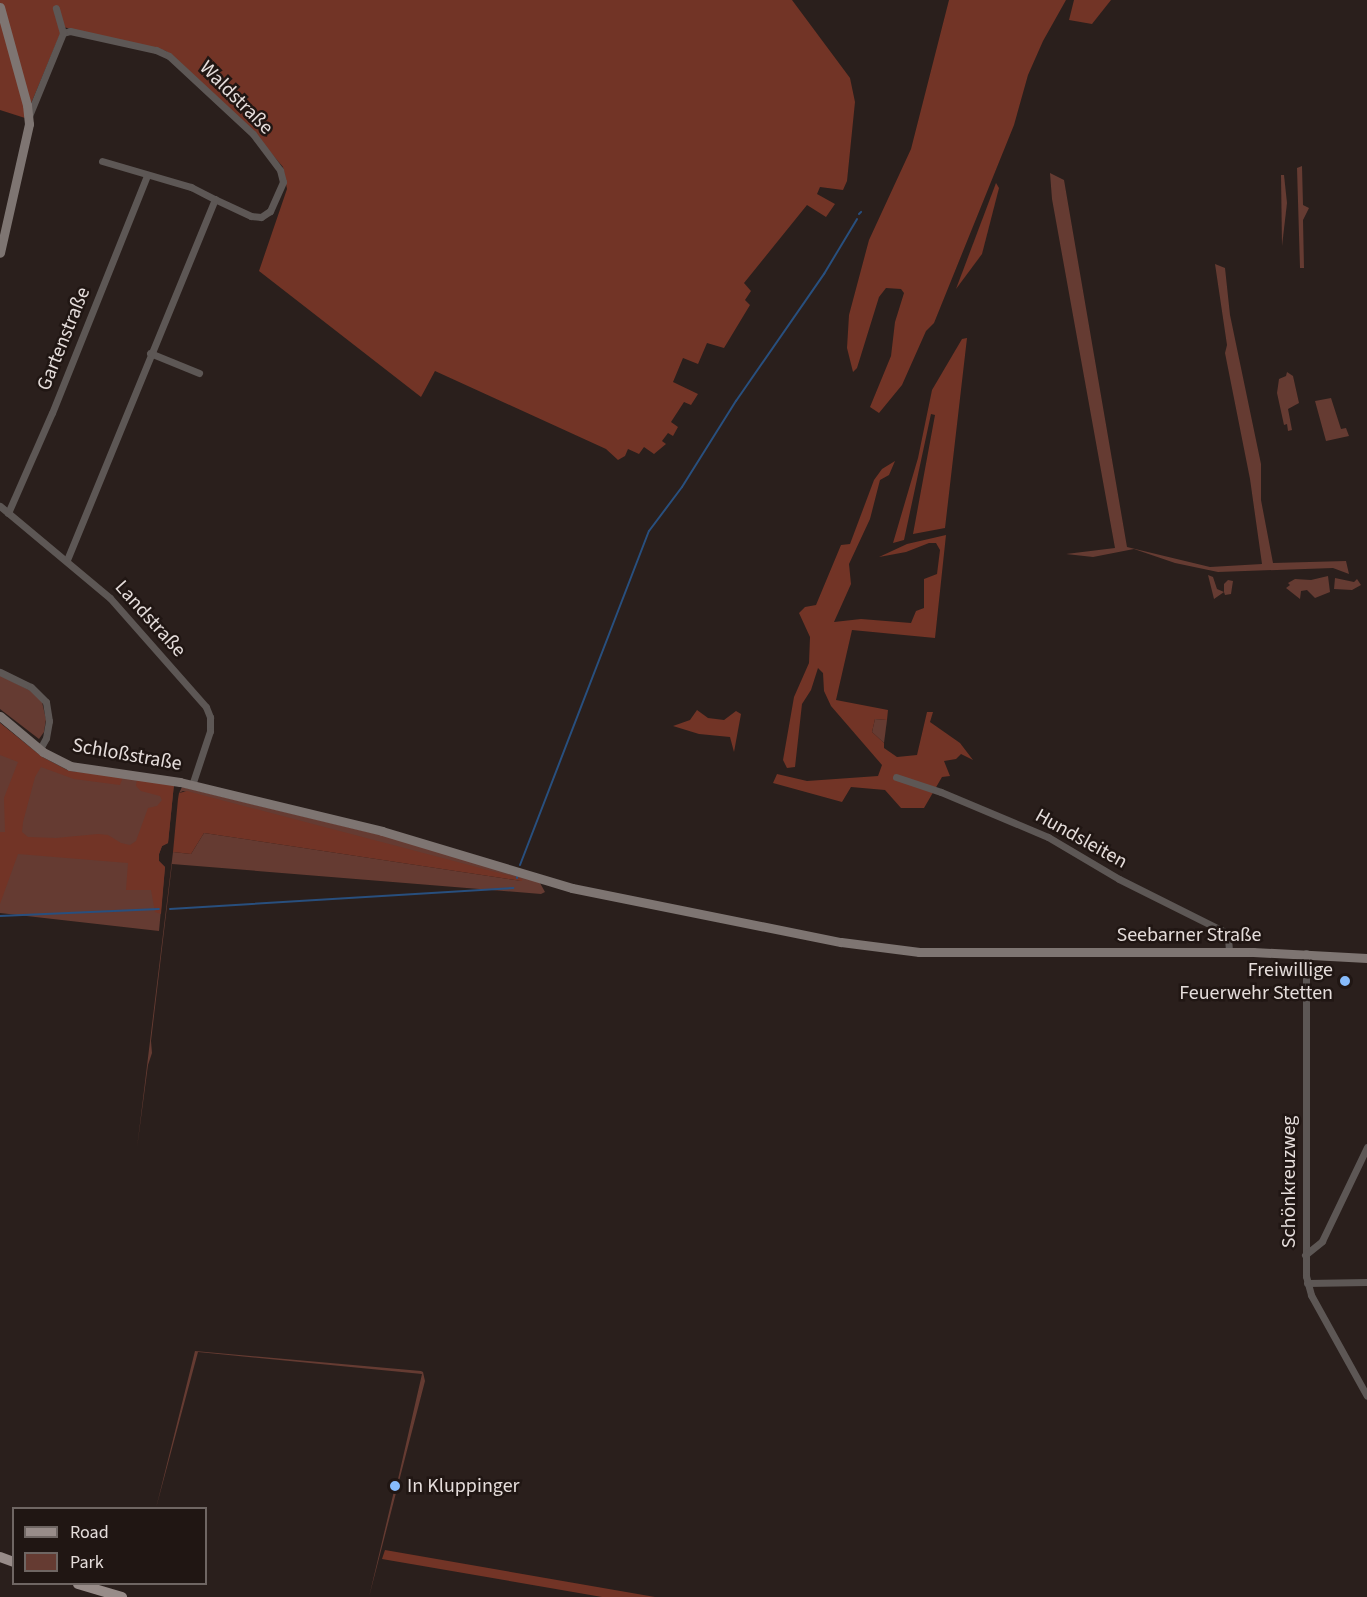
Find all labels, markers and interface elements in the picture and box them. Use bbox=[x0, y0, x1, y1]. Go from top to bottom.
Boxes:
street label: Waldstraße bbox=[194, 56, 278, 140]
street label: Gartenstraße bbox=[32, 284, 96, 394]
street label: Landstraße bbox=[109, 576, 191, 662]
street label: Schloßstraße bbox=[70, 734, 184, 776]
street label: Hundsleiten bbox=[1031, 804, 1131, 874]
street label: Seebarner Straße bbox=[1116, 923, 1262, 947]
place label: Freiwillige Feuerwehr Stetten bbox=[1179, 958, 1333, 1005]
marker: Freiwillige Feuerwehr Stetten bbox=[1338, 974, 1352, 988]
street label: Schönkreuzweg bbox=[1277, 1116, 1301, 1248]
place label: In Kluppinger bbox=[407, 1474, 519, 1498]
marker: In Kluppinger bbox=[388, 1479, 402, 1493]
legend bbox=[12, 1507, 207, 1585]
text: Road bbox=[70, 1520, 109, 1545]
text: Park bbox=[70, 1550, 104, 1575]

